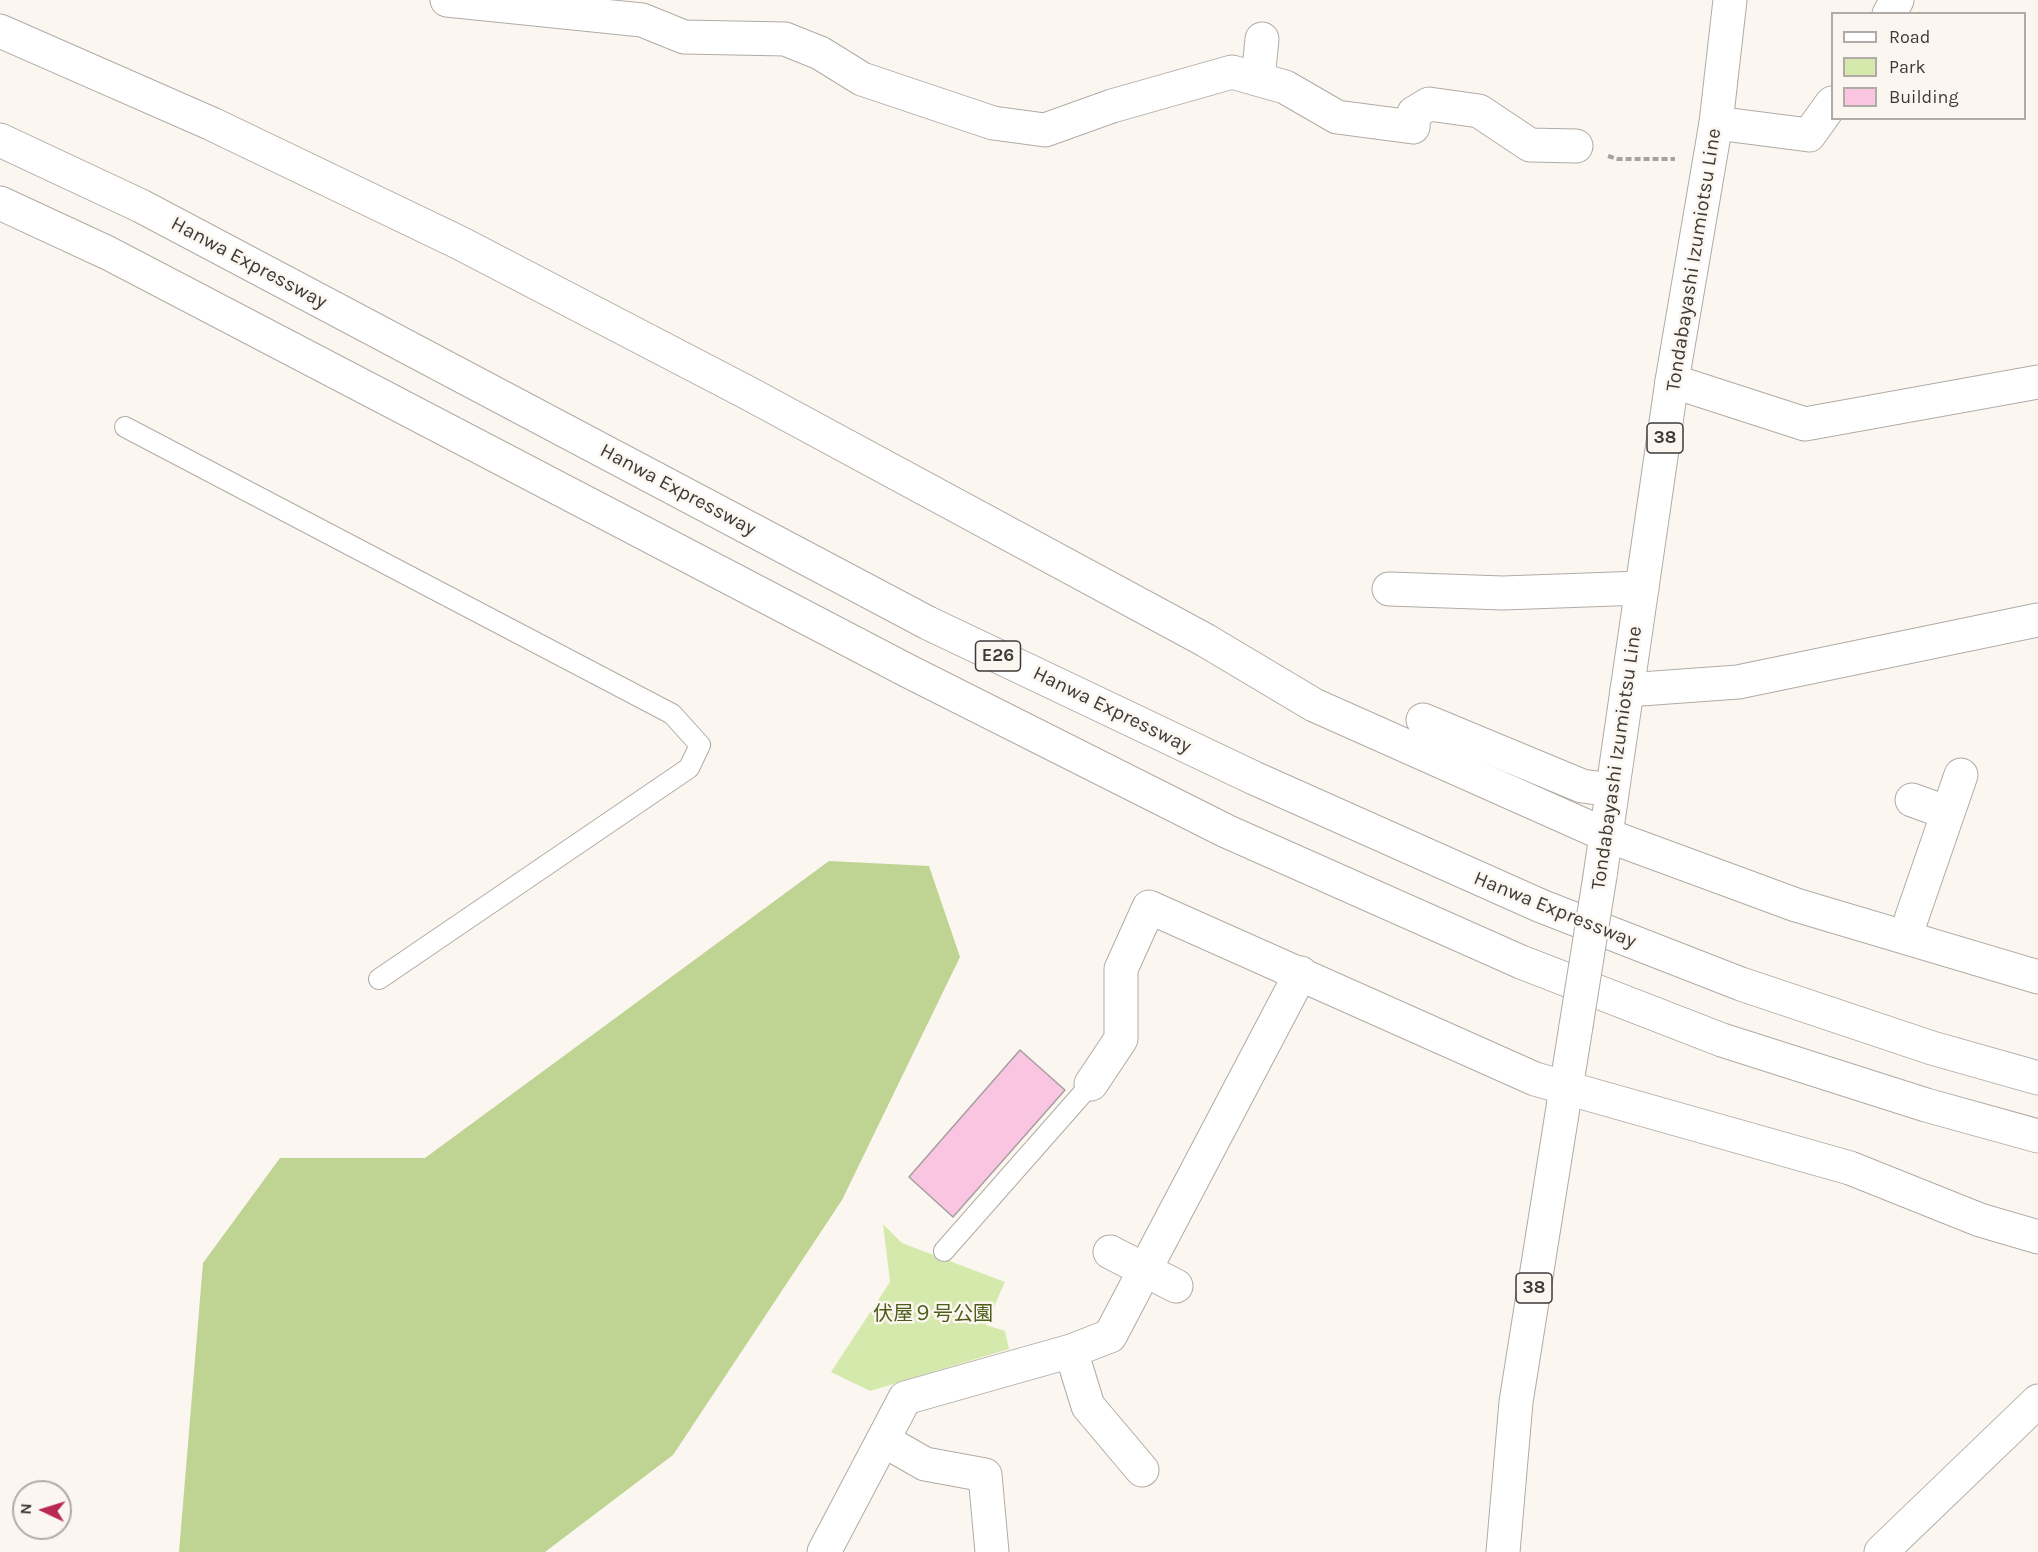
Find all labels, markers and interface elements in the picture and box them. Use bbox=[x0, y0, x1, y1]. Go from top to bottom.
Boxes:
legend bbox=[1831, 12, 2026, 120]
text: Road bbox=[1889, 26, 1930, 48]
text: Park bbox=[1889, 56, 1926, 78]
text: Building bbox=[1889, 86, 1959, 108]
street label: Tondabayashi Izumiotsu Line bbox=[1661, 127, 1727, 393]
street label: Hanwa Expressway bbox=[167, 212, 331, 314]
road number: 38 bbox=[1647, 423, 1683, 453]
street label: Hanwa Expressway bbox=[596, 439, 760, 541]
street label: Tondabayashi Izumiotsu Line bbox=[1587, 625, 1647, 891]
road number: E26 bbox=[976, 641, 1020, 671]
street label: Hanwa Expressway bbox=[1029, 661, 1195, 759]
street label: Hanwa Expressway bbox=[1470, 866, 1640, 954]
road number: 38 bbox=[1516, 1273, 1552, 1303]
park label: 伏屋９号公園 bbox=[873, 1302, 993, 1326]
north arrow bbox=[12, 1480, 72, 1540]
text: N bbox=[16, 1502, 35, 1515]

